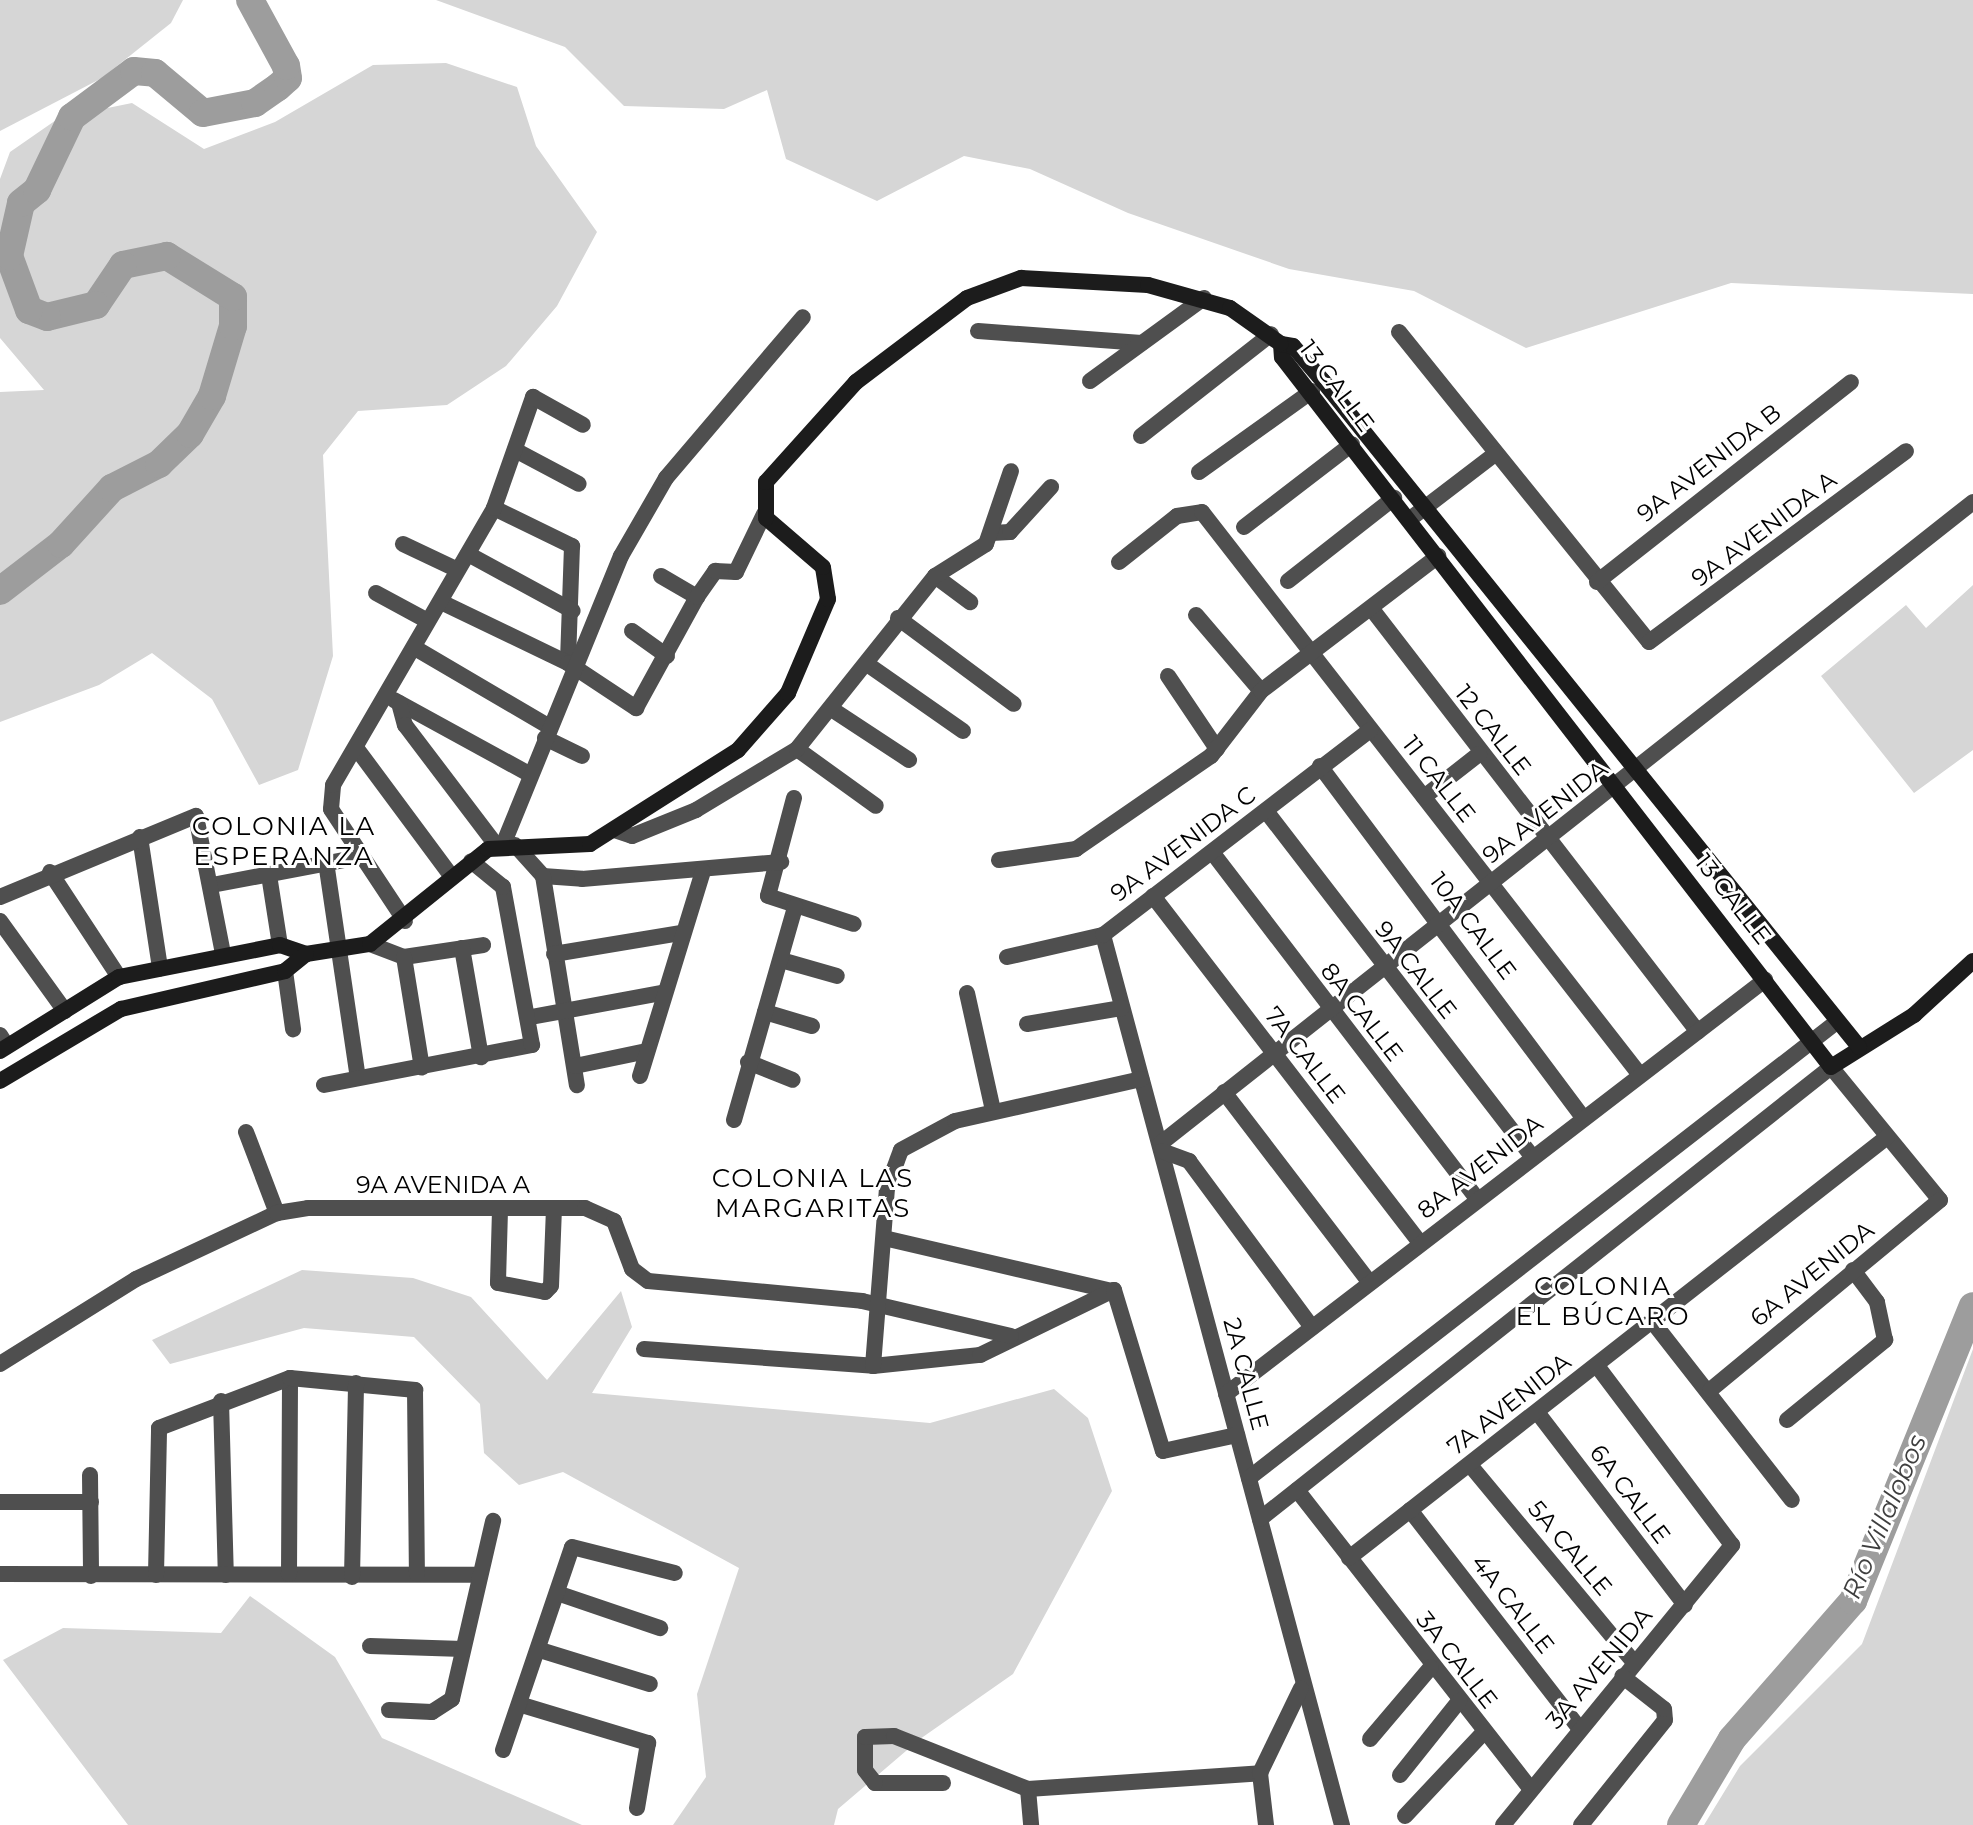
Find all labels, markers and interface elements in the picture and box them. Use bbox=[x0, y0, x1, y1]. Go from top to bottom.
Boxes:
street label: 13 CALLE bbox=[1293, 335, 1381, 437]
street label: 9A AVENIDA B bbox=[1631, 398, 1787, 528]
street label: 9A AVENIDA A bbox=[1686, 465, 1842, 593]
street label: 12 CALLE bbox=[1449, 679, 1537, 781]
street label: 11 CALLE bbox=[1396, 730, 1482, 828]
street label: 9A AVENIDA bbox=[1477, 754, 1613, 870]
street label: 9A AVENIDA C bbox=[1105, 780, 1261, 908]
district label: COLONIA LA ESPERANZA bbox=[192, 811, 376, 872]
street label: 13 CALLE bbox=[1689, 848, 1777, 950]
street label: 10A CALLE bbox=[1424, 867, 1522, 985]
street label: 9A CALLE bbox=[1369, 915, 1463, 1025]
street label: 8A CALLE bbox=[1315, 957, 1409, 1067]
street label: 7A CALLE bbox=[1259, 1001, 1351, 1109]
street label: 8A AVENIDA bbox=[1412, 1109, 1548, 1225]
district label: COLONIA LAS MARGARITAS bbox=[712, 1163, 914, 1224]
street label: 9A AVENIDA A bbox=[356, 1171, 530, 1199]
street label: 6A AVENIDA bbox=[1744, 1215, 1880, 1333]
district label: COLONIA EL BÚCARO bbox=[1516, 1271, 1690, 1332]
street label: 2A CALLE bbox=[1217, 1315, 1275, 1433]
street label: 7A AVENIDA bbox=[1442, 1347, 1576, 1461]
water label: Río Villalobos bbox=[1836, 1430, 1934, 1604]
street label: 6A CALLE bbox=[1583, 1439, 1677, 1549]
street label: 5A CALLE bbox=[1522, 1495, 1618, 1601]
street label: 4A CALLE bbox=[1465, 1549, 1561, 1659]
street label: 3A AVENIDA bbox=[1540, 1602, 1658, 1734]
street label: 3A CALLE bbox=[1410, 1606, 1504, 1714]

